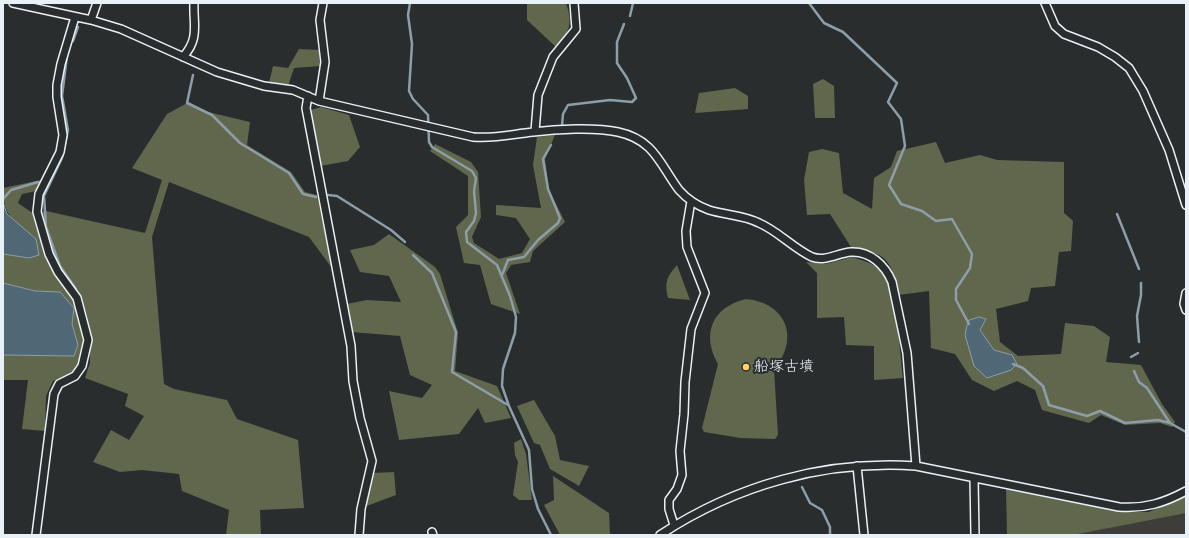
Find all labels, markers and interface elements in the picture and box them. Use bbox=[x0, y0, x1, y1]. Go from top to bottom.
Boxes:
place label: 船塚古墳 bbox=[754, 358, 814, 376]
marker: 船塚古墳 bbox=[741, 362, 751, 372]

